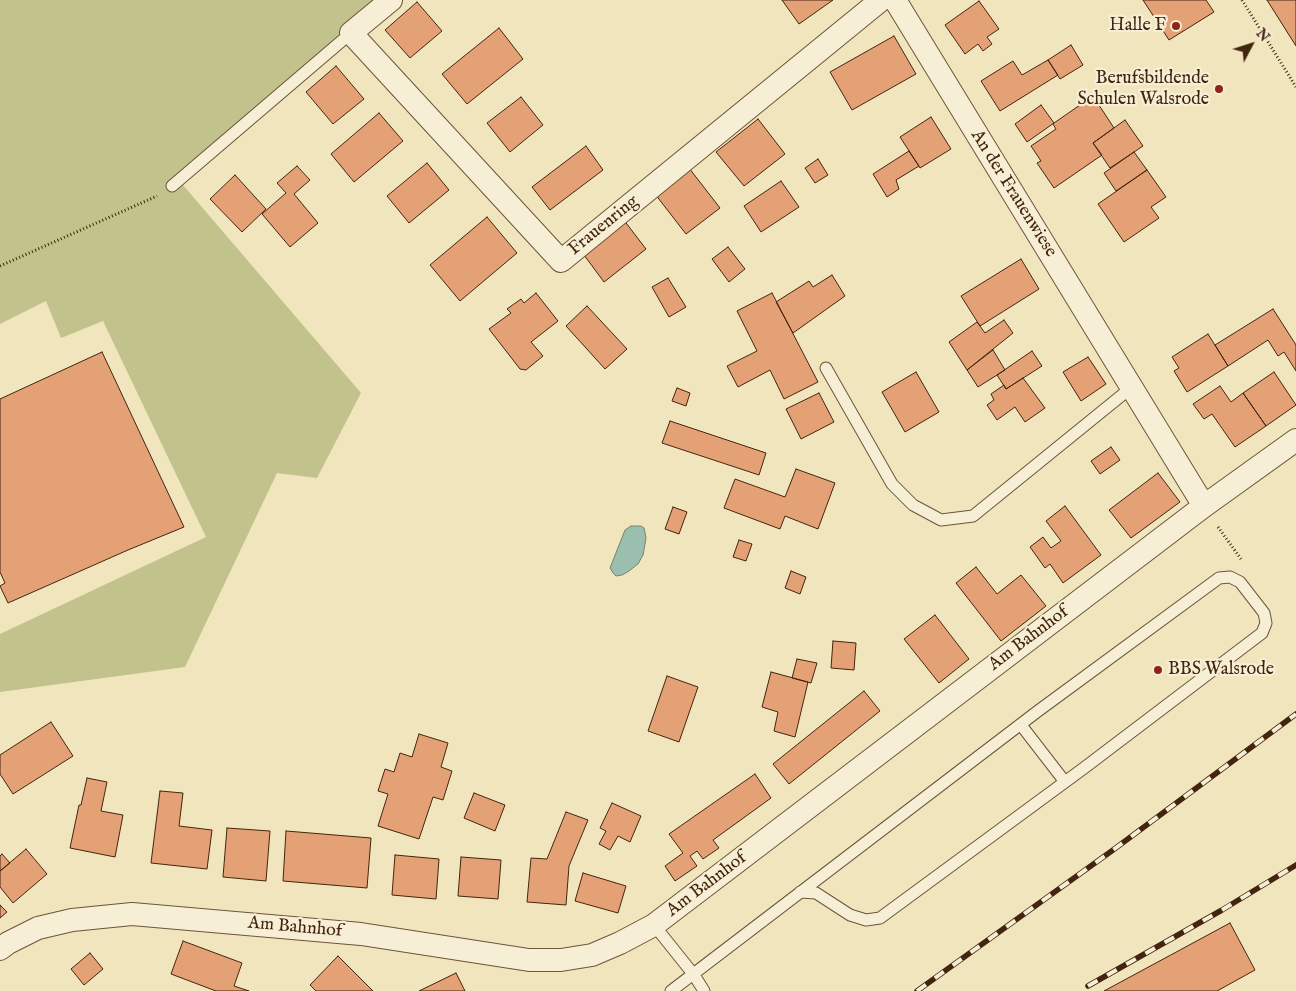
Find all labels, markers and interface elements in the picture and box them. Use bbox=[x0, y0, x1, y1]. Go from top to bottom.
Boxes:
place label: Halle F bbox=[1109, 15, 1166, 37]
marker: Halle F bbox=[1170, 20, 1182, 32]
north arrow bbox=[1226, 20, 1276, 70]
text: N bbox=[1252, 25, 1273, 46]
place label: Berufsbildende Schulen Walsrode bbox=[1077, 68, 1209, 110]
marker: Berufsbildende Schulen Walsrode bbox=[1213, 83, 1225, 95]
street label: An der Frauenwiese bbox=[965, 126, 1061, 262]
street label: Frauenring bbox=[565, 191, 643, 261]
street label: Am Bahnhof bbox=[985, 602, 1073, 676]
place label: BBS Walsrode bbox=[1168, 659, 1274, 681]
marker: BBS Walsrode bbox=[1152, 664, 1164, 676]
street label: Am Bahnhof bbox=[663, 848, 751, 922]
street label: Am Bahnhof bbox=[247, 913, 343, 943]

